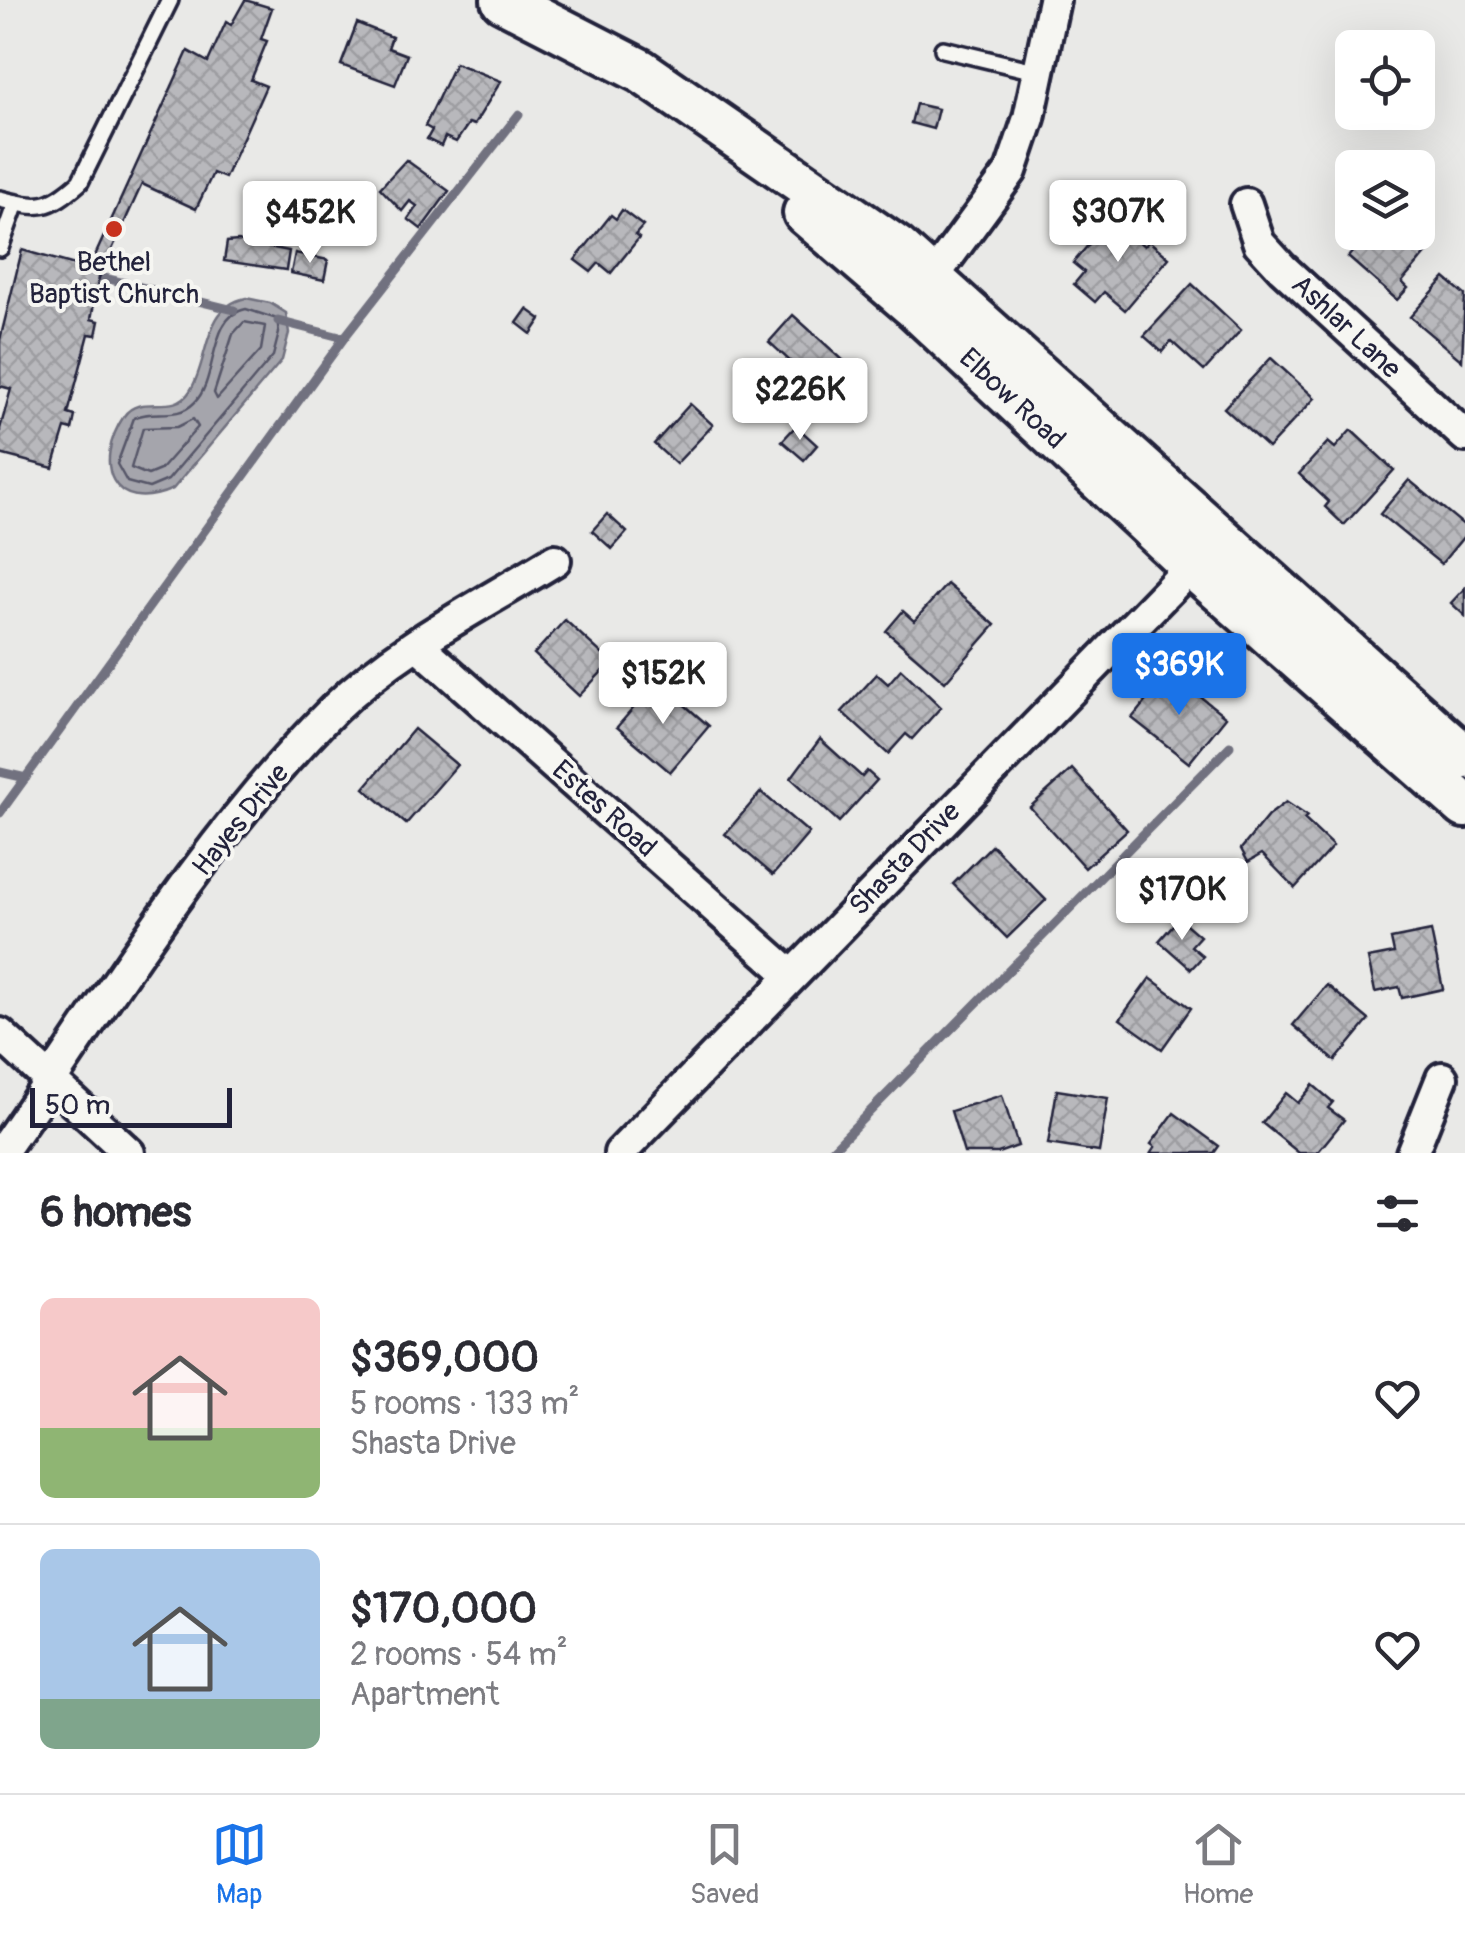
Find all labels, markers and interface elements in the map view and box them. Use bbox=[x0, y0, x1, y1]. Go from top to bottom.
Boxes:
map controls bbox=[1335, 30, 1435, 250]
button: locate bbox=[1335, 30, 1435, 130]
button: layers bbox=[1335, 150, 1435, 250]
pin: $307K bbox=[1048, 180, 1188, 265]
pin: $452K bbox=[240, 181, 380, 266]
text: $307K bbox=[1071, 192, 1165, 232]
text: $452K bbox=[265, 193, 355, 233]
marker: Bethel Baptist Church bbox=[103, 218, 125, 240]
place label: Bethel Baptist Church bbox=[29, 245, 199, 312]
street label: Ashlar Lane bbox=[1284, 267, 1408, 387]
street label: Elbow Road bbox=[952, 341, 1072, 457]
pin: $226K bbox=[730, 358, 870, 443]
text: $226K bbox=[754, 370, 846, 410]
pin: $369K bbox=[1109, 633, 1249, 718]
pin: $152K bbox=[593, 642, 733, 727]
text: $369K bbox=[1134, 645, 1224, 685]
text: $152K bbox=[621, 654, 705, 694]
street label: Estes Road bbox=[544, 753, 664, 865]
street label: Hayes Drive bbox=[185, 757, 297, 883]
street label: Shasta Drive bbox=[842, 794, 968, 923]
pin: $170K bbox=[1112, 858, 1252, 943]
text: $170K bbox=[1138, 870, 1226, 910]
scale bar bbox=[30, 1083, 232, 1128]
text: 50 m bbox=[45, 1088, 110, 1123]
icon: filters bbox=[1370, 1186, 1425, 1241]
text: 6 homes bbox=[40, 1187, 191, 1239]
text: $369,000 bbox=[350, 1332, 539, 1384]
icon: home bbox=[120, 1338, 240, 1458]
icon: heart bbox=[1370, 1371, 1425, 1426]
text: 5 rooms · 133 m² bbox=[350, 1384, 580, 1424]
text: Shasta Drive bbox=[350, 1424, 516, 1464]
text: $170,000 bbox=[350, 1583, 537, 1635]
icon: home bbox=[120, 1589, 240, 1709]
icon: heart bbox=[1370, 1622, 1425, 1677]
text: 2 rooms · 54 m² bbox=[350, 1635, 568, 1675]
text: Apartment bbox=[350, 1675, 499, 1715]
tab: Map bbox=[212, 1817, 267, 1912]
tab: Saved bbox=[690, 1817, 759, 1912]
tab: Home bbox=[1183, 1817, 1253, 1912]

